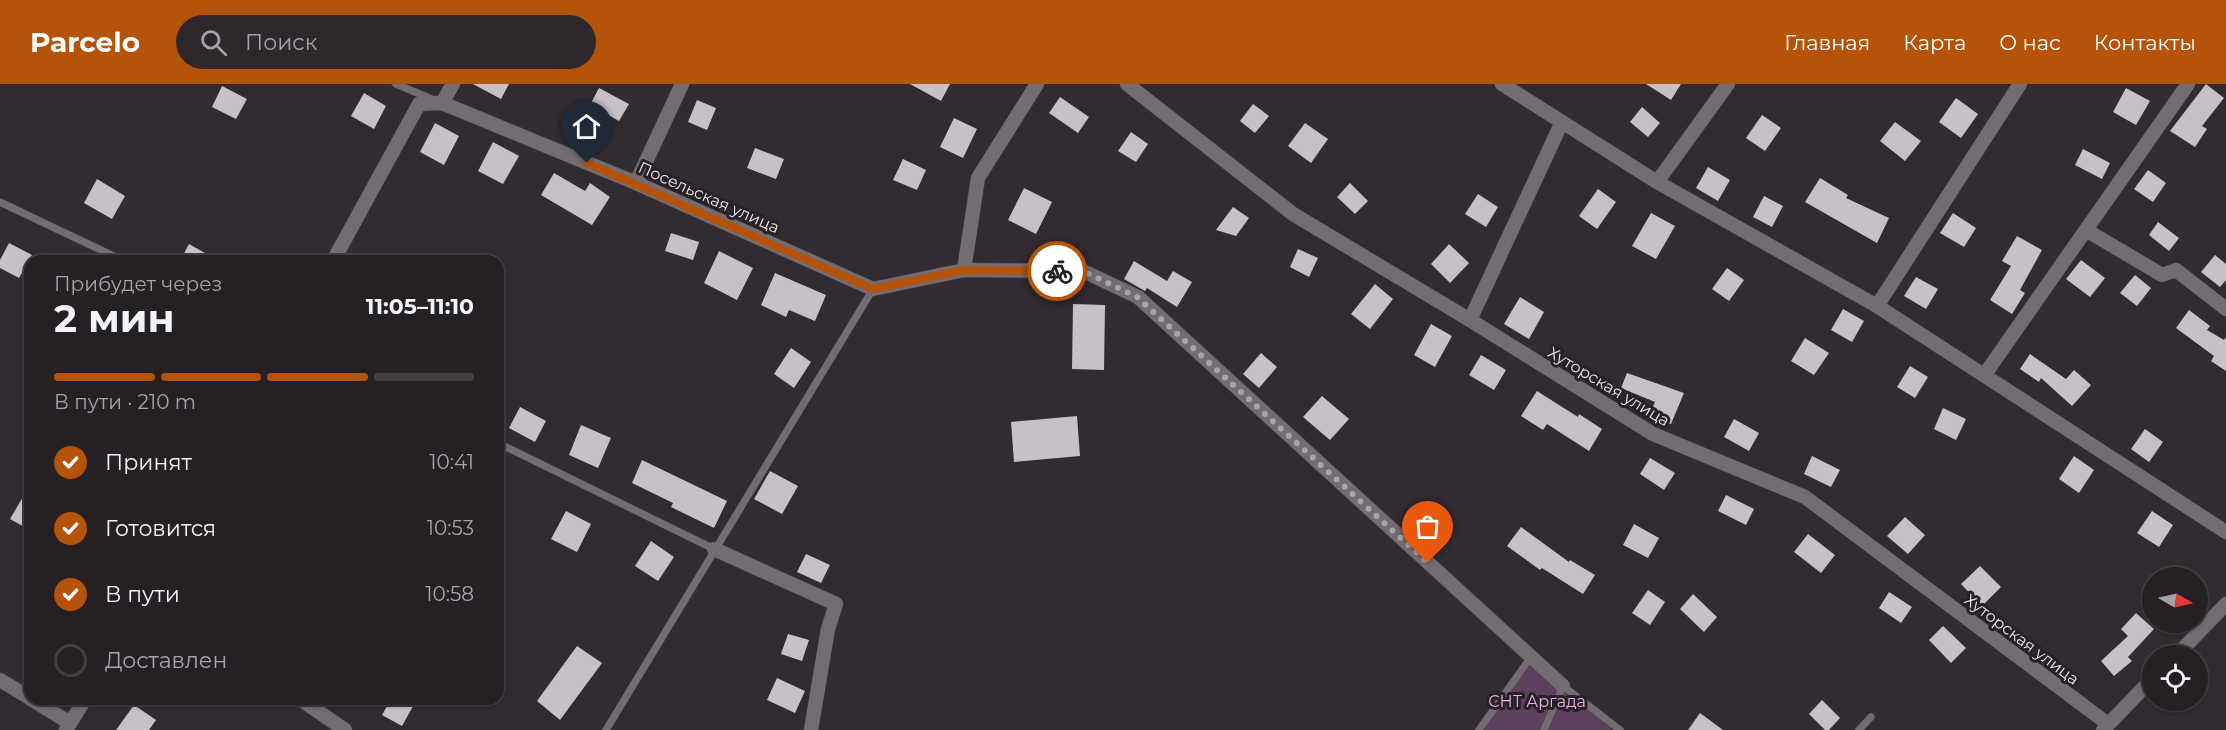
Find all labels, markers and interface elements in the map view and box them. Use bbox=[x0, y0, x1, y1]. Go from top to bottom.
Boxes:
search box bbox=[176, 15, 596, 69]
text: Parcelo bbox=[30, 25, 140, 59]
icon: search bbox=[197, 26, 230, 59]
text: Поиск bbox=[245, 29, 317, 56]
text: Главная bbox=[1784, 30, 1870, 55]
text: Карта bbox=[1903, 30, 1966, 55]
text: О нас bbox=[1999, 30, 2061, 55]
text: Контакты bbox=[2094, 30, 2196, 55]
pin bbox=[561, 101, 612, 163]
icon: home bbox=[570, 110, 603, 143]
street label: Посельская улица bbox=[635, 158, 782, 237]
courier bbox=[1027, 241, 1087, 301]
icon: bike bbox=[1041, 255, 1074, 288]
text: Прибудет через bbox=[54, 272, 222, 296]
text: 11:05–11:10 bbox=[366, 293, 474, 320]
text: 2 мин bbox=[54, 294, 175, 342]
street label: Хуторская улица bbox=[1544, 343, 1673, 430]
text: В пути · 210 m bbox=[54, 390, 196, 414]
icon: check bbox=[54, 446, 87, 479]
text: Принят bbox=[105, 449, 192, 476]
text: 10:41 bbox=[429, 450, 474, 474]
pin bbox=[1402, 501, 1453, 563]
icon: bag bbox=[1411, 510, 1444, 543]
icon: check bbox=[54, 512, 87, 545]
text: Готовится bbox=[105, 515, 216, 542]
text: 10:53 bbox=[427, 516, 474, 540]
north arrow bbox=[2142, 567, 2208, 633]
map controls bbox=[2142, 567, 2208, 711]
icon: check bbox=[54, 578, 87, 611]
text: В пути bbox=[105, 581, 180, 608]
text: 10:58 bbox=[425, 582, 474, 606]
street label: Хуторская улица bbox=[1961, 590, 2083, 689]
button: locate bbox=[2142, 645, 2208, 711]
text: Доставлен bbox=[105, 647, 227, 674]
park label: СНТ Аргада bbox=[1488, 692, 1586, 711]

